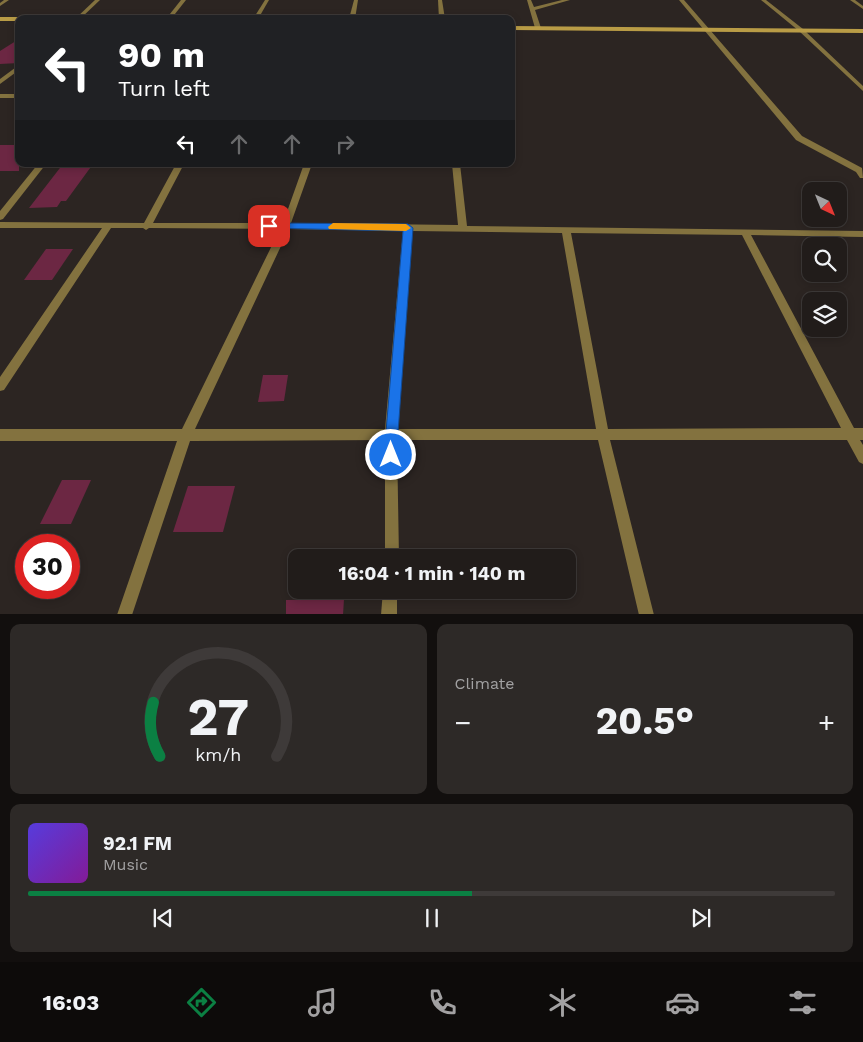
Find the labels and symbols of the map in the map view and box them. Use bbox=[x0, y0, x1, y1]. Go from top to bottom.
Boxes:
north arrow bbox=[802, 182, 848, 228]
pin bbox=[248, 205, 290, 247]
position arrow bbox=[364, 428, 416, 480]
speed limit sign: 30 bbox=[15, 534, 80, 599]

